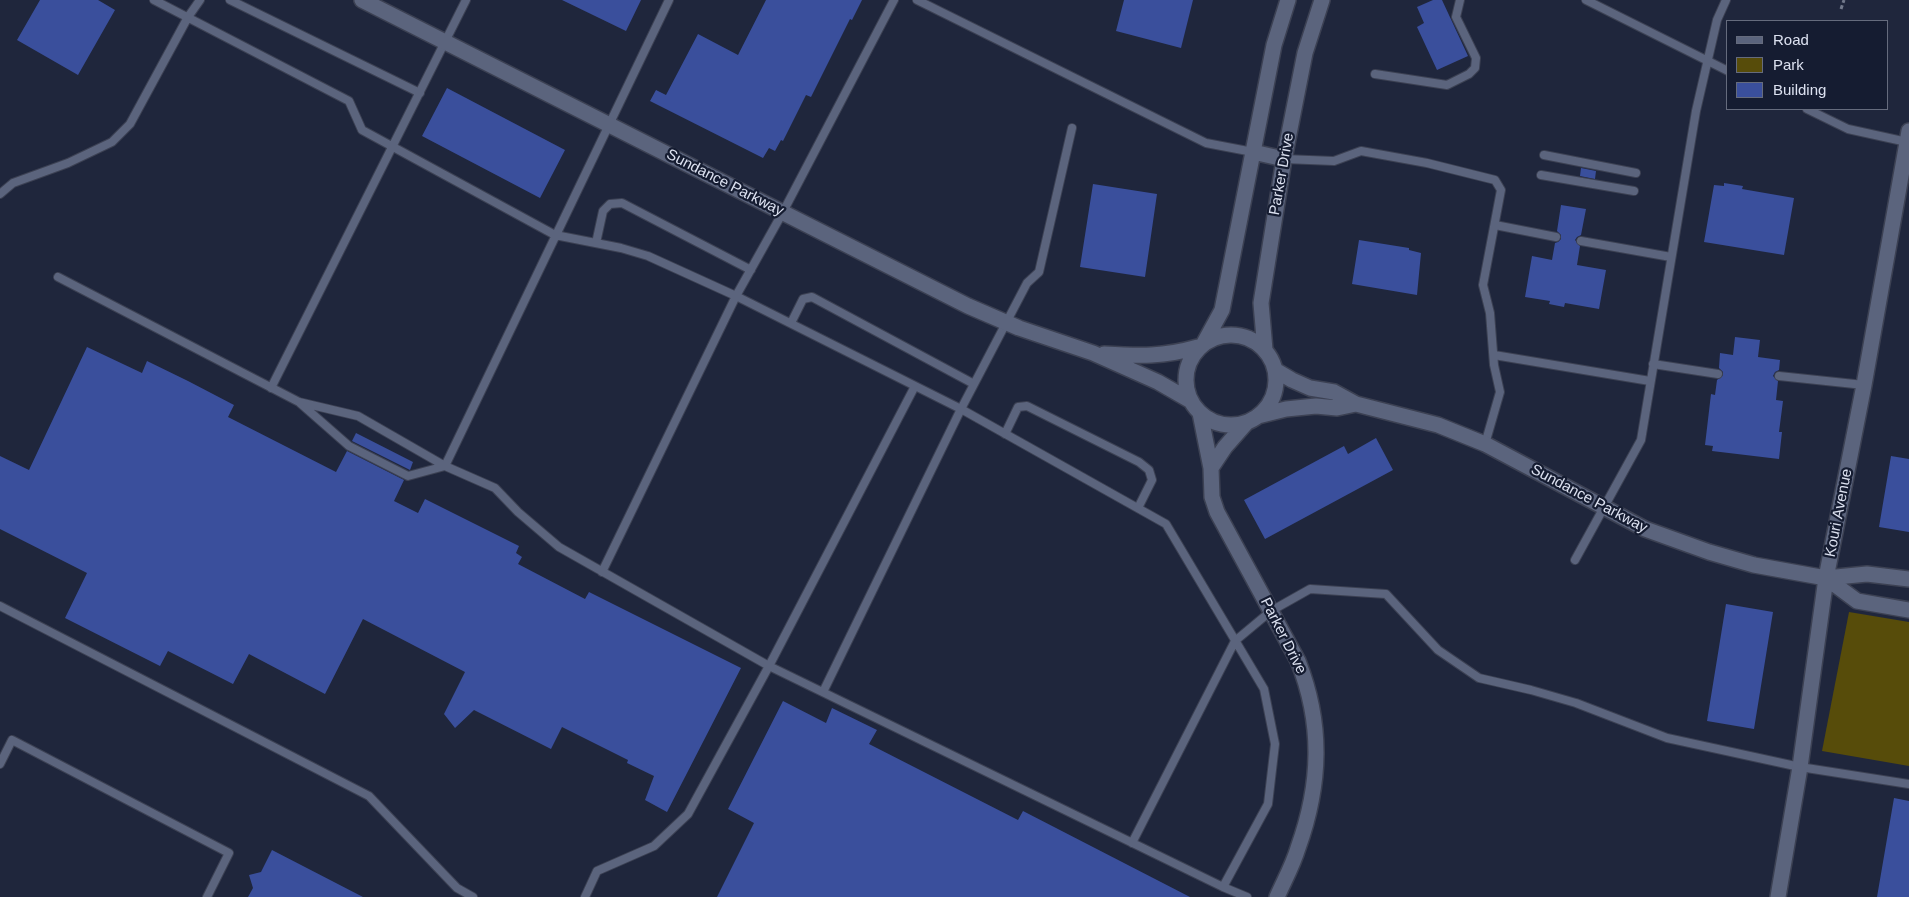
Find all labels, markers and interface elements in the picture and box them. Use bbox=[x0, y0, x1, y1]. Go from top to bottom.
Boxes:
legend bbox=[1726, 20, 1889, 110]
text: Road bbox=[1773, 31, 1809, 48]
text: Park bbox=[1773, 56, 1804, 73]
text: Building bbox=[1773, 81, 1826, 98]
street label: Parker Drive bbox=[1266, 131, 1298, 217]
street label: Sundance Parkway bbox=[663, 146, 787, 220]
street label: Sundance Parkway bbox=[1528, 461, 1650, 537]
street label: Kouri Avenue bbox=[1822, 467, 1856, 559]
street label: Parker Drive bbox=[1256, 595, 1310, 677]

